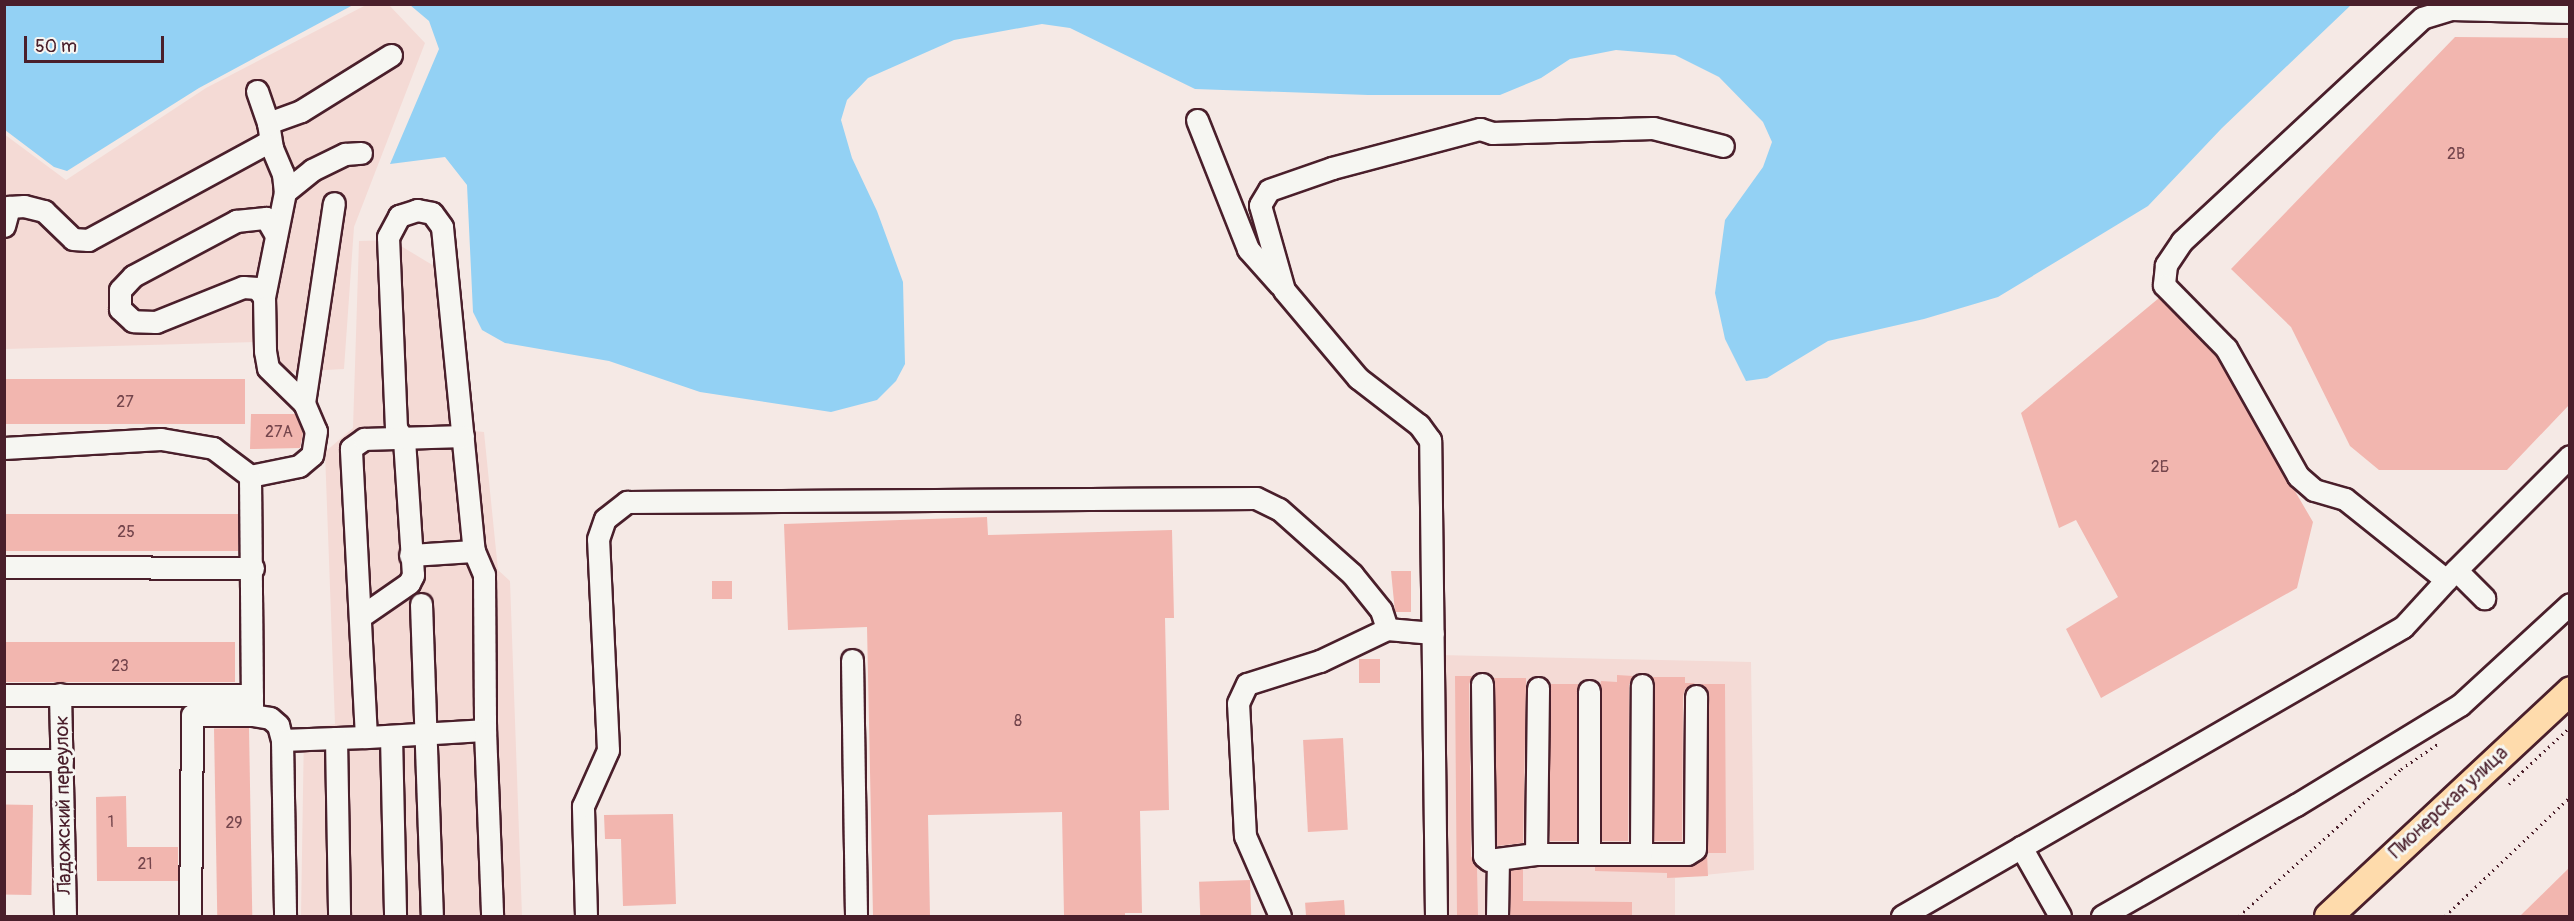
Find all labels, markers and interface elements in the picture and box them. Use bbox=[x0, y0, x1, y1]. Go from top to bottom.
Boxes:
scale bar bbox=[27, 24, 166, 62]
text: 50 m bbox=[35, 35, 77, 58]
house number: 2В bbox=[2447, 144, 2465, 164]
house number: 27 bbox=[116, 392, 134, 412]
house number: 27А bbox=[265, 422, 293, 442]
house number: 2Б bbox=[2151, 457, 2169, 477]
house number: 25 bbox=[117, 522, 135, 542]
house number: 23 bbox=[111, 656, 129, 676]
house number: 8 bbox=[1014, 711, 1022, 731]
street label: Ладожский переулок bbox=[49, 715, 77, 895]
street label: Пионерская улица bbox=[2383, 741, 2513, 863]
house number: 1 bbox=[108, 812, 114, 832]
house number: 29 bbox=[225, 813, 243, 833]
house number: 21 bbox=[137, 854, 153, 874]

